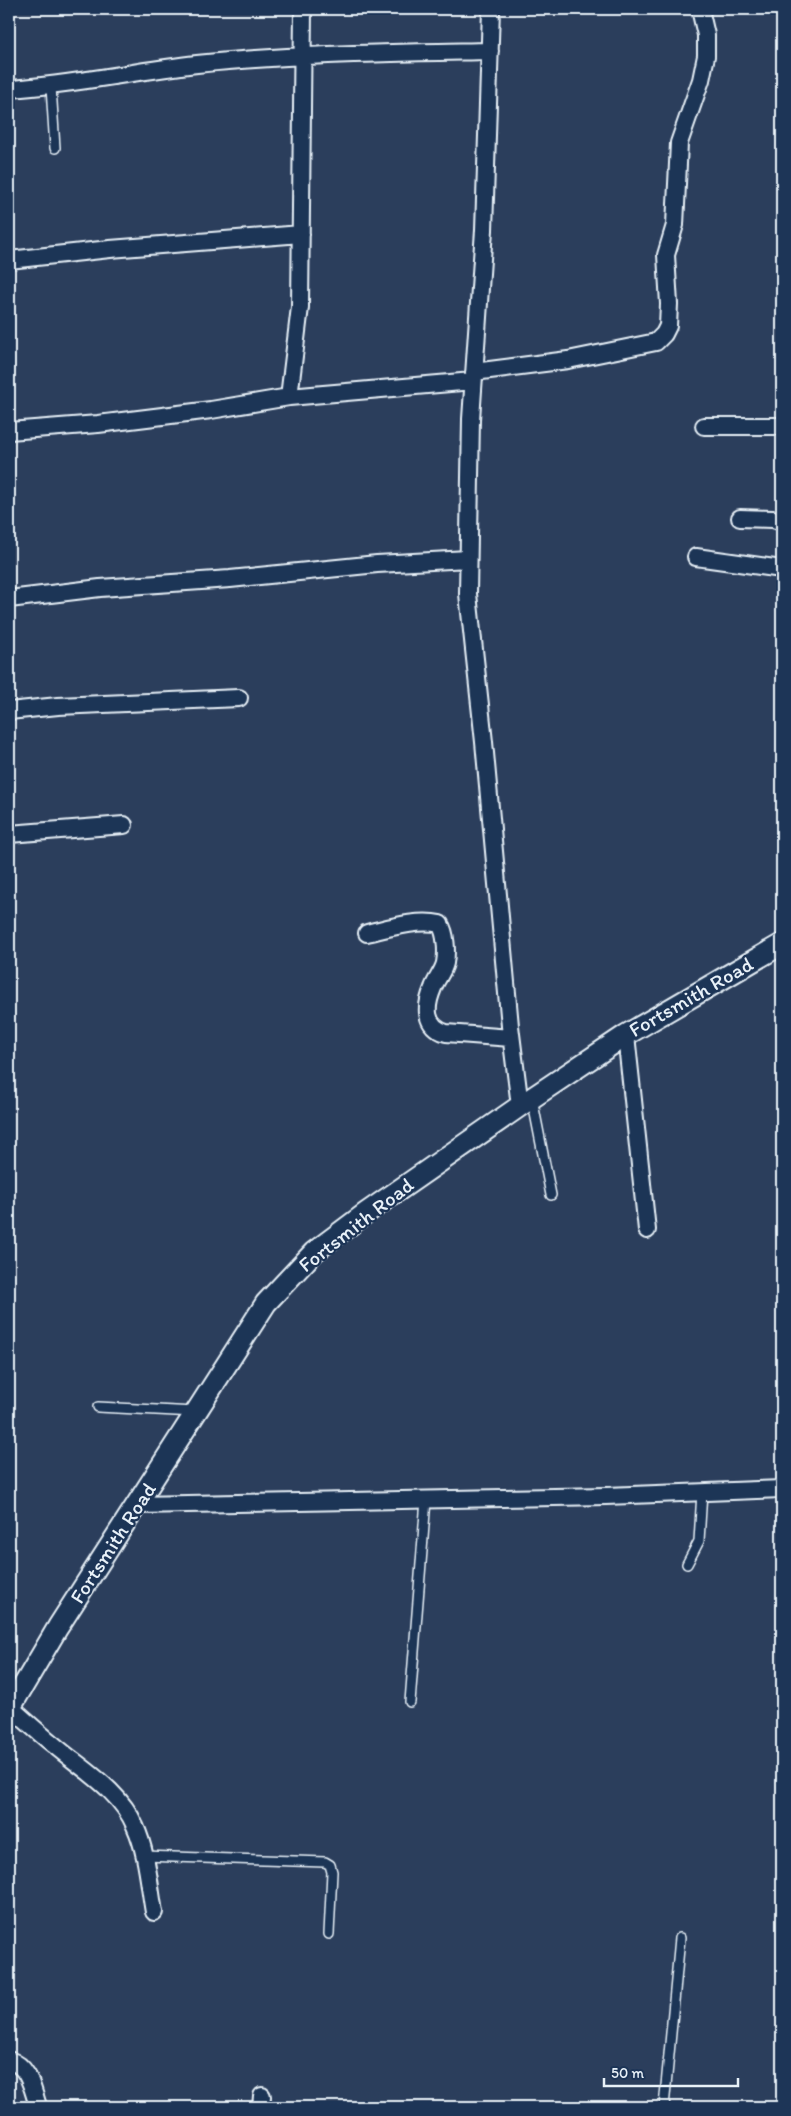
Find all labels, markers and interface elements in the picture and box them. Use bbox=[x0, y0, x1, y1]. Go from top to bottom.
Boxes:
street label: Fortsmith Road bbox=[624, 951, 758, 1042]
street label: Fortsmith Road bbox=[293, 1172, 419, 1277]
street label: Fortsmith Road bbox=[64, 1477, 161, 1608]
scale bar bbox=[604, 2056, 737, 2088]
text: 50 m bbox=[611, 2064, 644, 2082]

